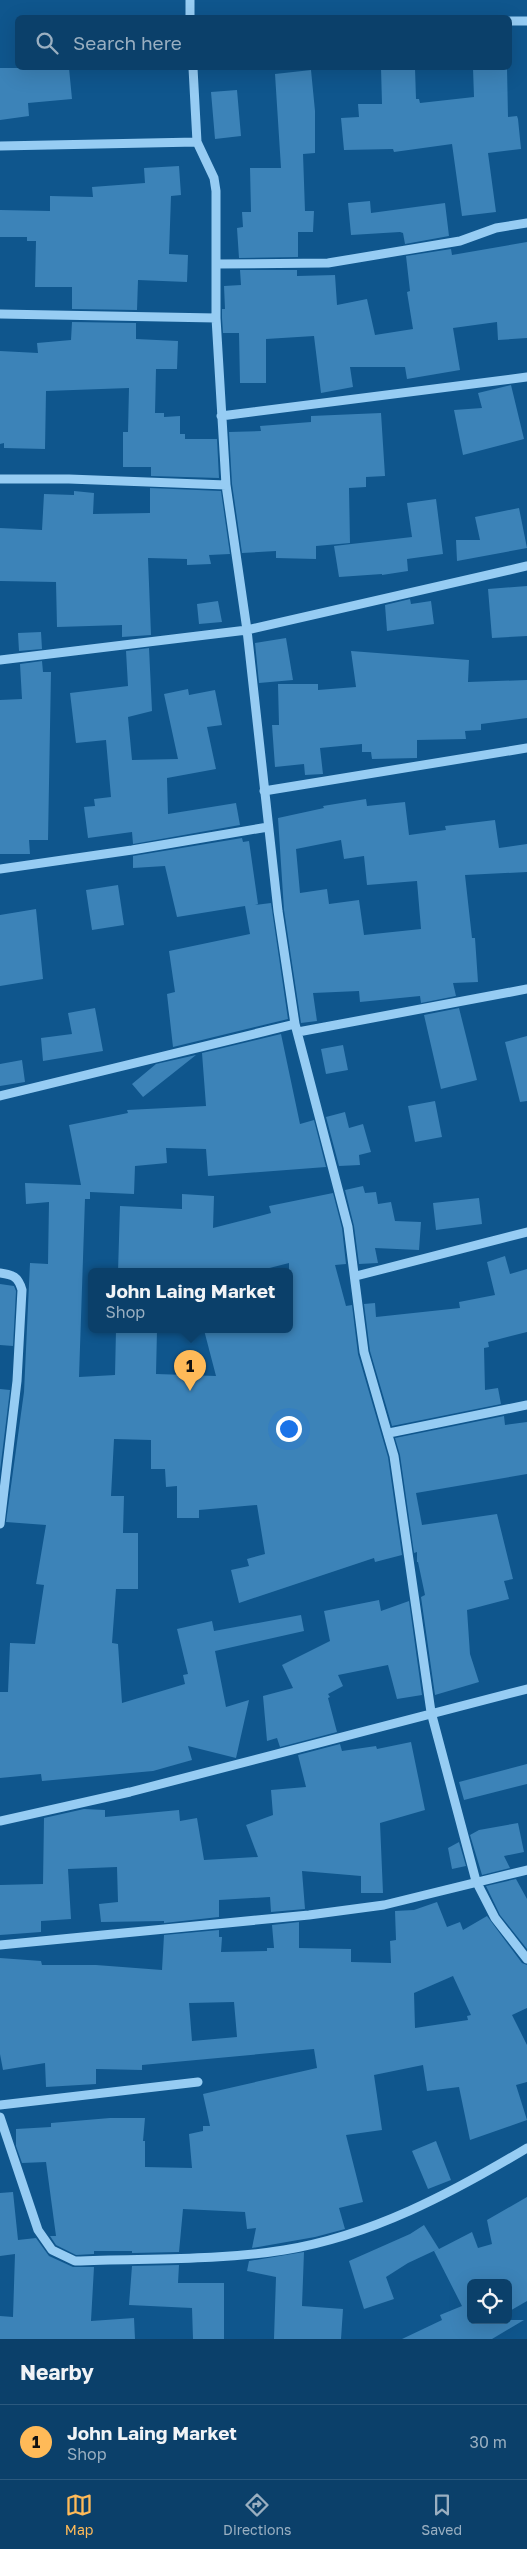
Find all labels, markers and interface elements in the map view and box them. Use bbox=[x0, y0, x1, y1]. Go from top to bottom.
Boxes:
search box bbox=[15, 15, 512, 70]
icon: search bbox=[33, 29, 61, 57]
text: Search here bbox=[73, 31, 182, 54]
popup bbox=[88, 1268, 293, 1333]
text: John Laing Market bbox=[106, 1279, 275, 1302]
text: Shop bbox=[106, 1302, 145, 1322]
pin: 1 bbox=[174, 1350, 206, 1391]
your location bbox=[276, 1416, 302, 1442]
map controls bbox=[467, 2279, 512, 2324]
button: locate bbox=[467, 2279, 512, 2324]
text: Nearby bbox=[20, 2359, 94, 2385]
text: John Laing Market bbox=[67, 2421, 237, 2444]
text: 1 bbox=[32, 2432, 40, 2452]
text: 30 m bbox=[470, 2432, 507, 2452]
text: Shop bbox=[67, 2444, 107, 2464]
tab: Map bbox=[65, 2491, 93, 2538]
tab: Directions bbox=[223, 2491, 292, 2538]
tab: Saved bbox=[421, 2491, 462, 2538]

